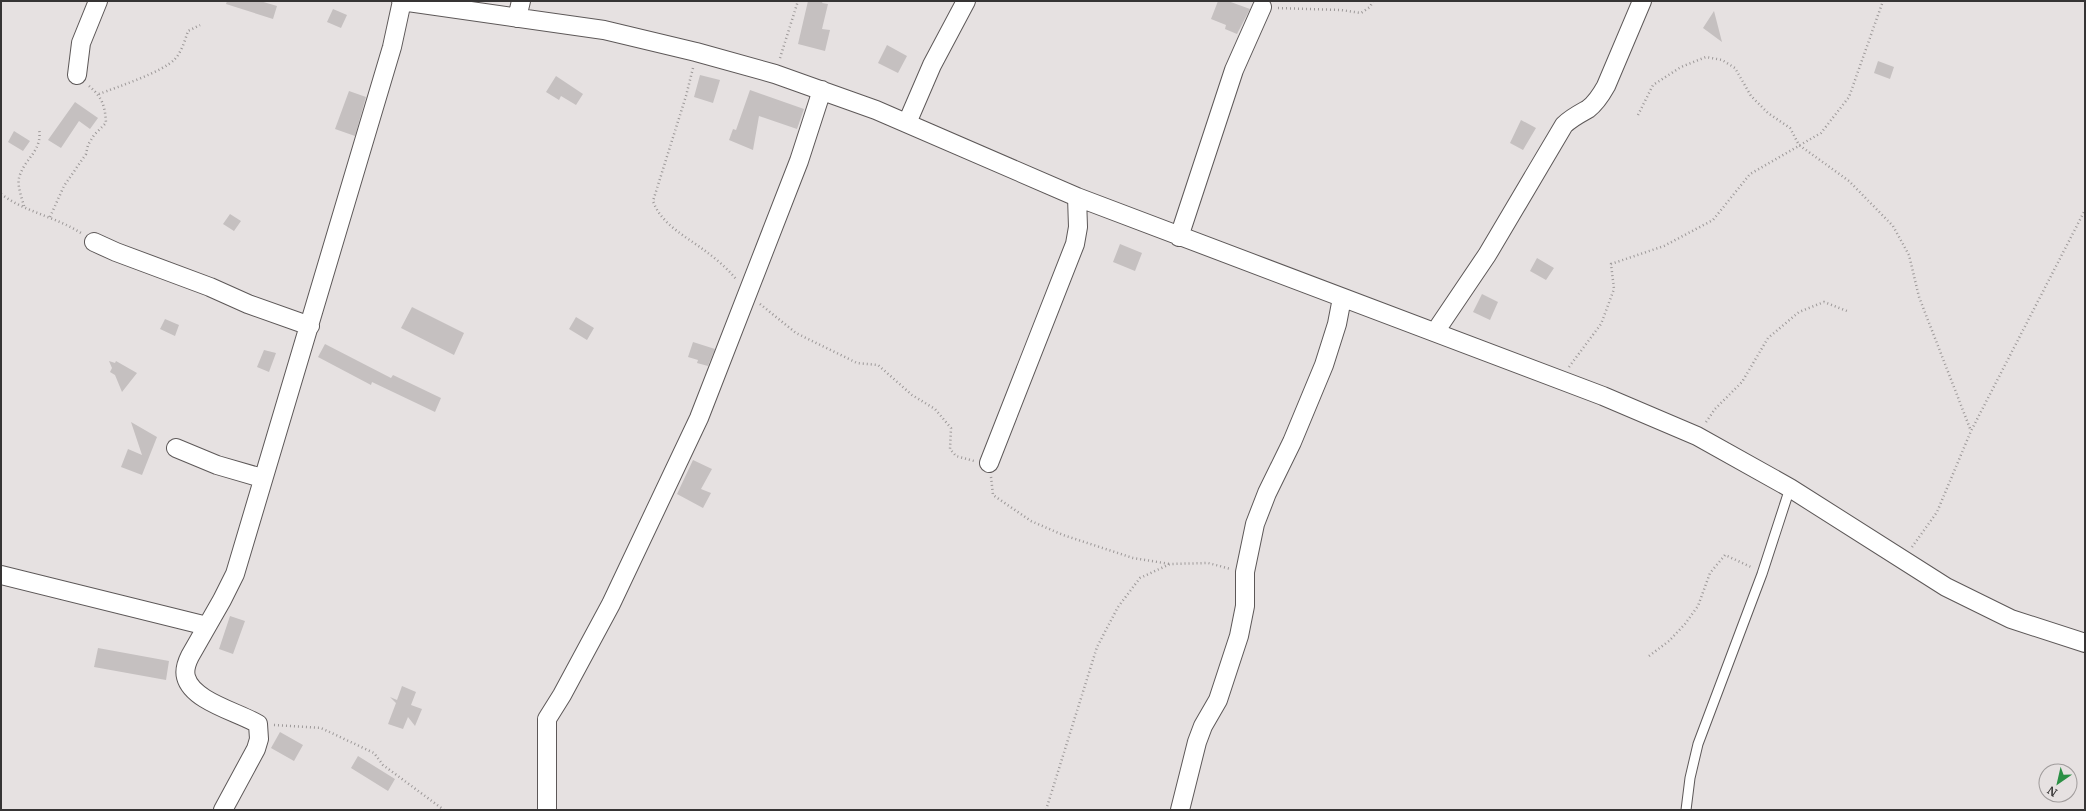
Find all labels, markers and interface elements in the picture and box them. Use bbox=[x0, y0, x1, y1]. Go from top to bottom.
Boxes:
north arrow bbox=[2038, 763, 2078, 803]
text: N bbox=[2045, 783, 2060, 800]

